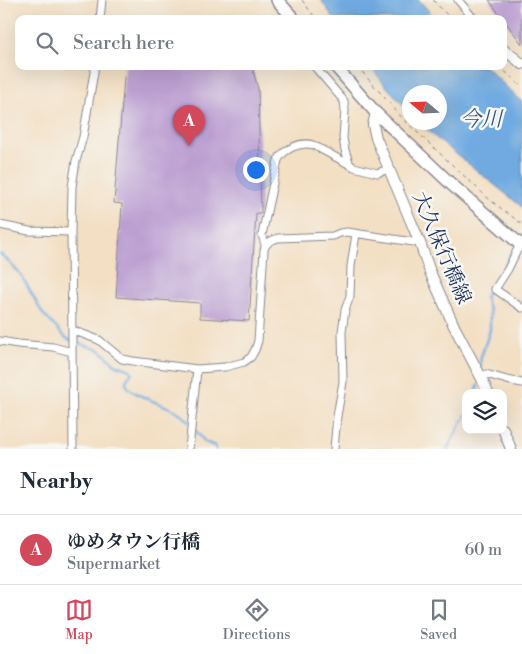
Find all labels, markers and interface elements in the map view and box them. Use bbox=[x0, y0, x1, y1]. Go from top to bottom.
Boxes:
search box bbox=[15, 15, 507, 70]
icon: search bbox=[33, 29, 61, 57]
text: Search here bbox=[73, 31, 174, 55]
north arrow bbox=[402, 85, 447, 130]
pin: A bbox=[173, 105, 205, 146]
water label: 今川 bbox=[460, 107, 504, 133]
your location bbox=[243, 157, 269, 183]
street label: 大久保行橋線 bbox=[406, 188, 476, 308]
map controls bbox=[462, 389, 507, 434]
button: layers bbox=[462, 389, 507, 434]
text: Nearby bbox=[20, 469, 93, 495]
text: ゆめタウン行橋 bbox=[67, 530, 200, 554]
text: A bbox=[30, 540, 42, 560]
text: 60 m bbox=[464, 540, 502, 560]
text: Supermarket bbox=[67, 554, 161, 574]
tab: Map bbox=[65, 596, 93, 644]
tab: Directions bbox=[223, 596, 290, 644]
tab: Saved bbox=[420, 596, 457, 644]

